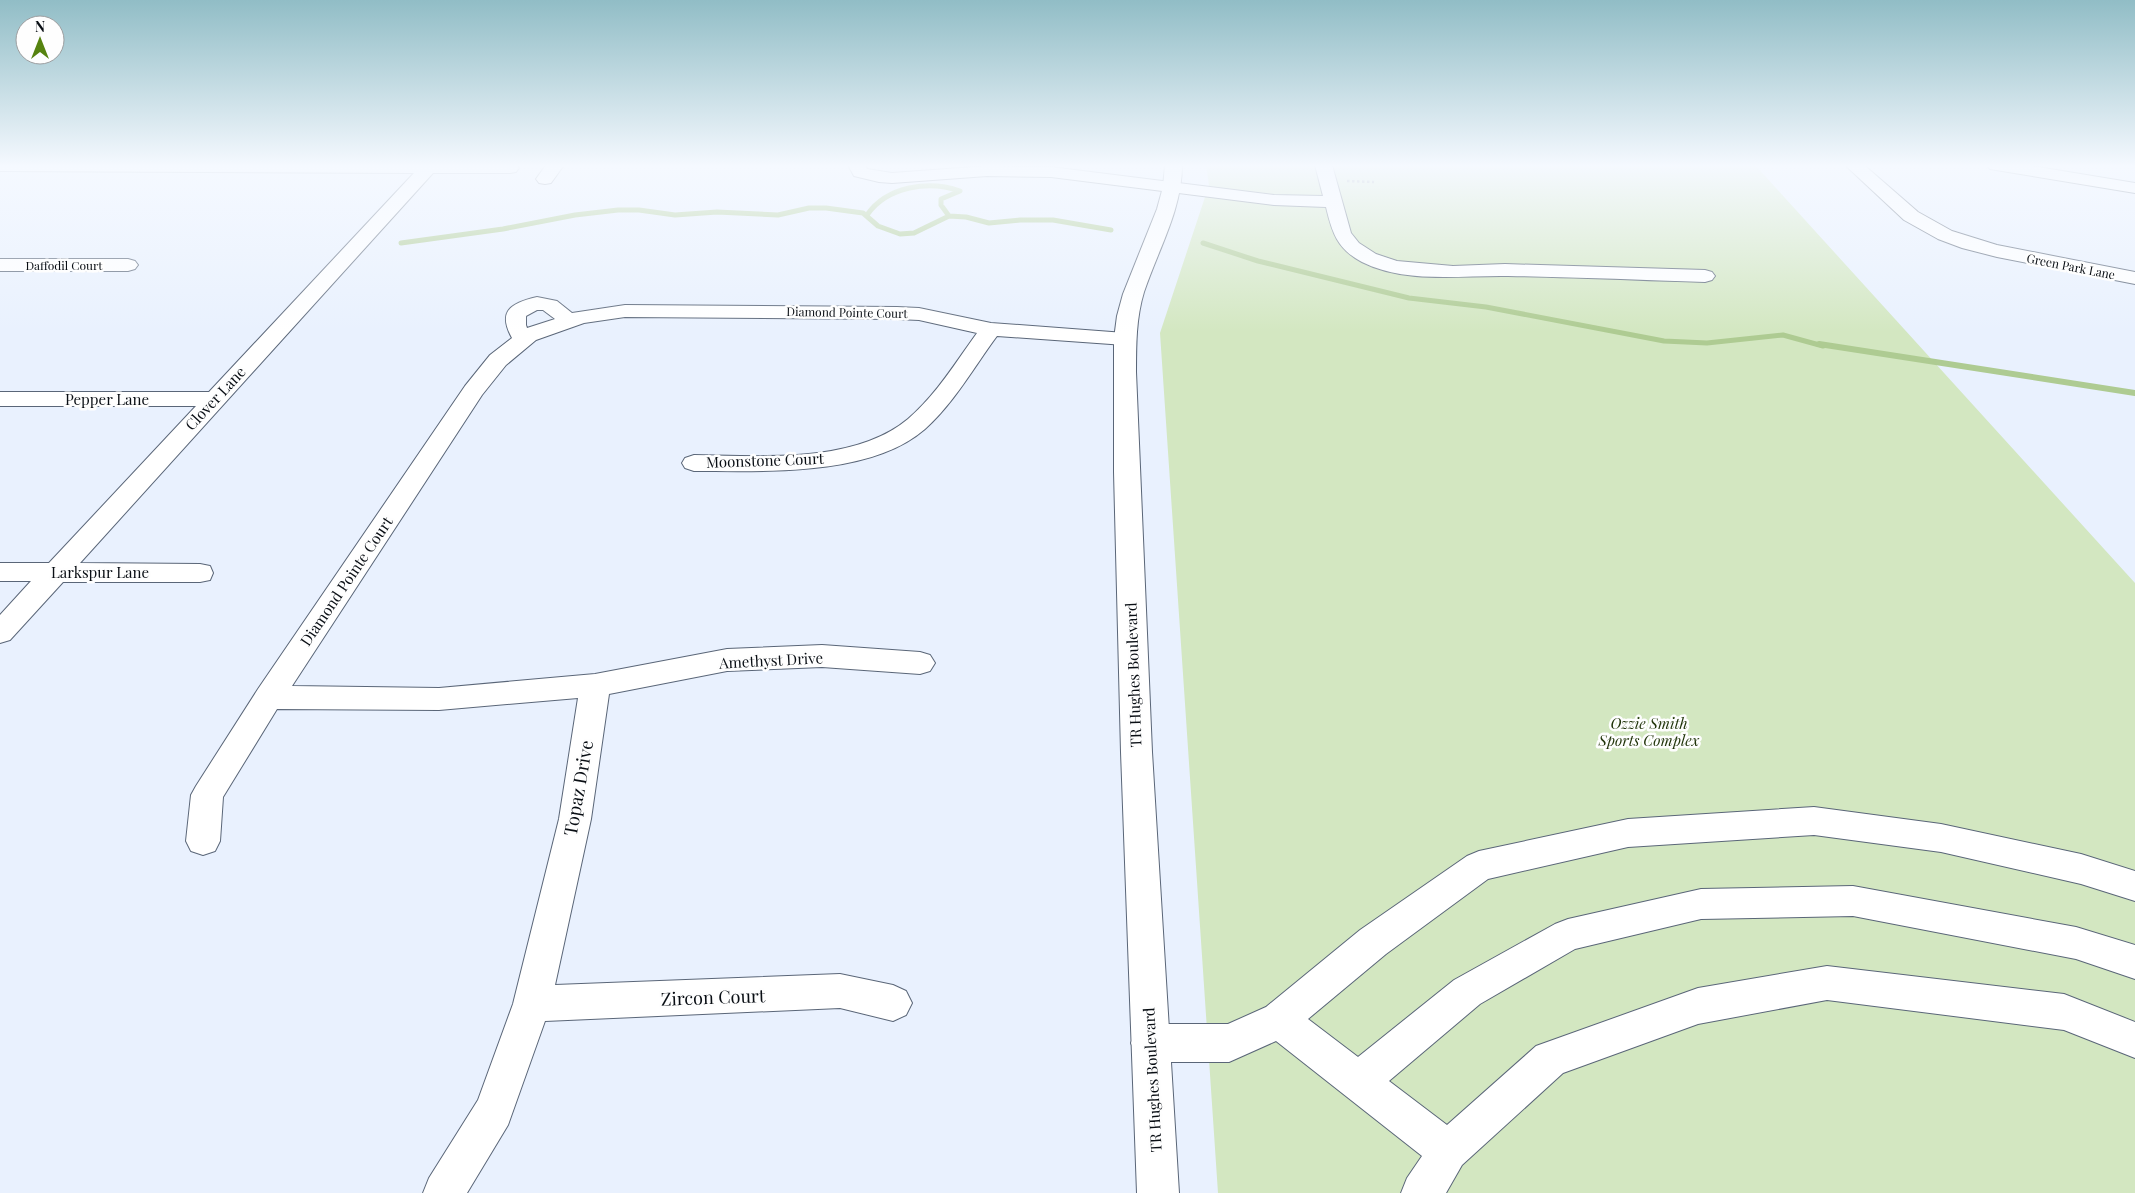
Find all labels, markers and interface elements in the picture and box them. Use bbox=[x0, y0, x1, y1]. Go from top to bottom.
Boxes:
north arrow bbox=[15, 15, 65, 65]
text: N bbox=[35, 17, 45, 36]
street label: Green Park Lane bbox=[2026, 250, 2116, 282]
street label: Daffodil Court bbox=[25, 257, 103, 273]
street label: Diamond Pointe Court bbox=[786, 303, 909, 321]
street label: Clover Lane bbox=[180, 362, 250, 434]
street label: Pepper Lane bbox=[65, 389, 149, 409]
street label: Moonstone Court bbox=[706, 448, 825, 472]
street label: Diamond Pointe Court bbox=[295, 512, 397, 649]
street label: Larkspur Lane bbox=[51, 562, 149, 582]
street label: TR Hughes Boulevard bbox=[1120, 602, 1146, 748]
street label: Amethyst Drive bbox=[718, 647, 823, 673]
park label: Ozzie Smith Sports Complex bbox=[1598, 713, 1700, 750]
street label: Topaz Drive bbox=[558, 738, 598, 838]
street label: Zircon Court bbox=[660, 983, 766, 1011]
street label: TR Hughes Boulevard bbox=[1138, 1007, 1166, 1153]

